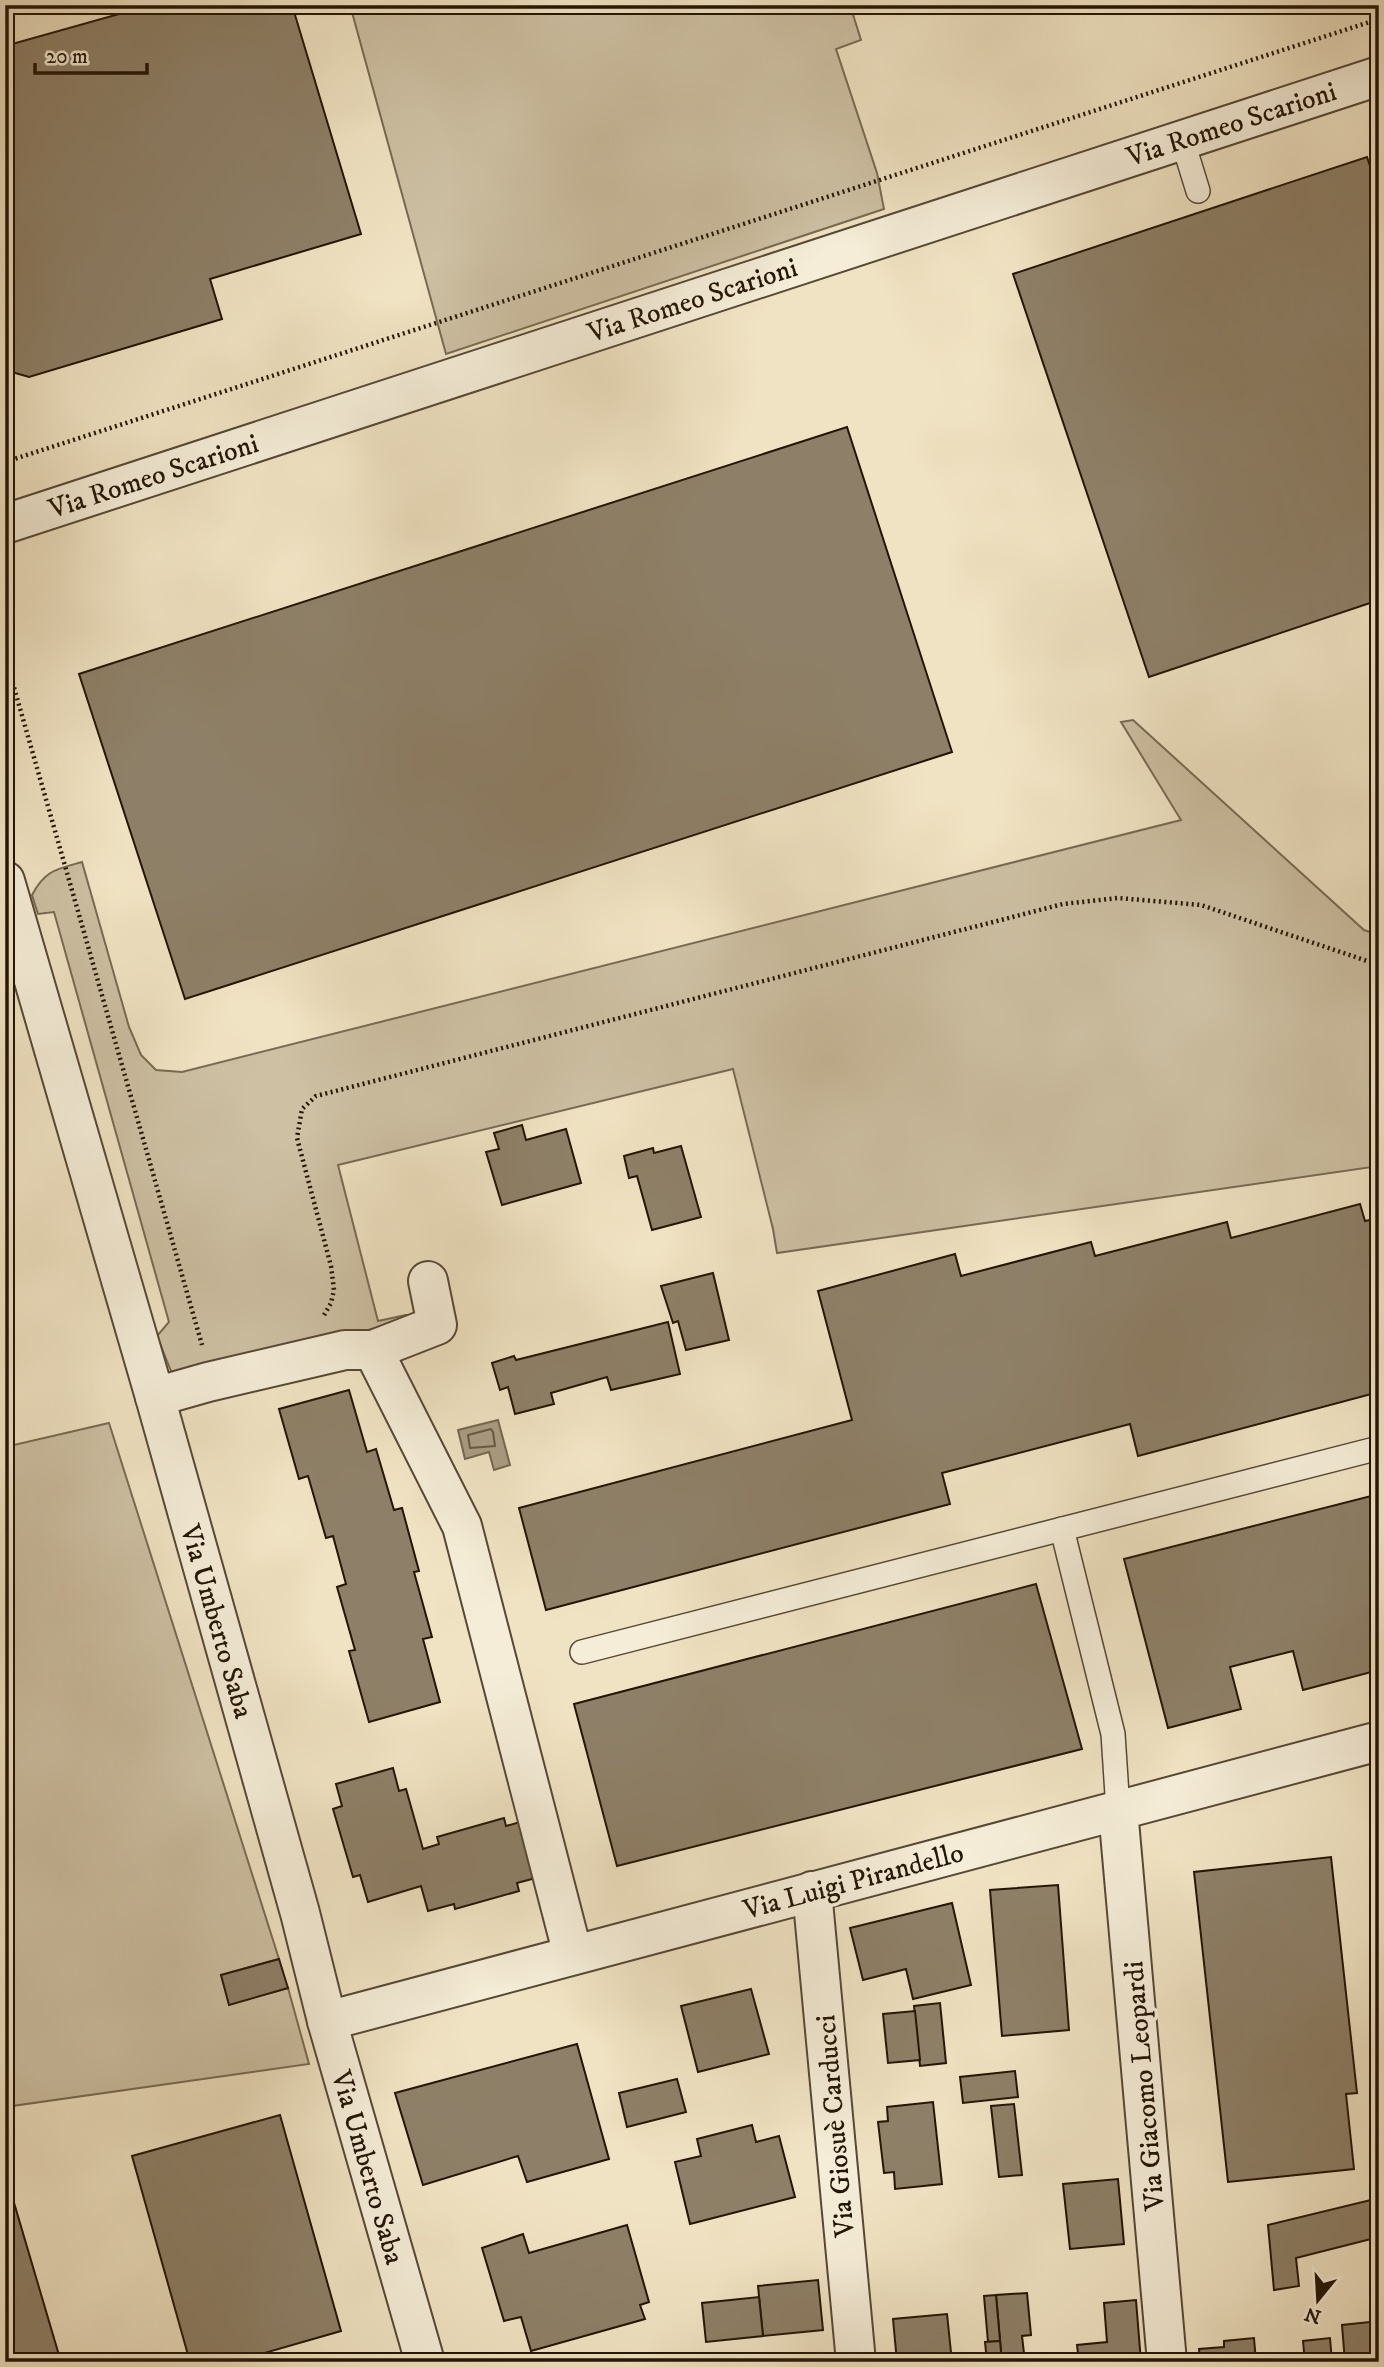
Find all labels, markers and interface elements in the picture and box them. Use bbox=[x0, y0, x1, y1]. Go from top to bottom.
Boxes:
scale bar bbox=[35, 32, 147, 76]
text: 20 m bbox=[46, 44, 88, 70]
street label: Via Romeo Scarioni bbox=[1121, 74, 1341, 175]
street label: Via Romeo Scarioni bbox=[582, 250, 802, 351]
street label: Via Romeo Scarioni bbox=[43, 426, 263, 527]
street label: Via Umberto Saba bbox=[172, 1520, 261, 1722]
street label: Via Luigi Pirandello bbox=[738, 1835, 967, 1928]
street label: Via Giacomo Leopardi bbox=[1116, 1960, 1173, 2213]
street label: Via Giosuè Carducci bbox=[808, 2013, 863, 2240]
street label: Via Umberto Saba bbox=[323, 2066, 412, 2268]
north arrow bbox=[1282, 2266, 1352, 2336]
text: N bbox=[1302, 2301, 1324, 2328]

